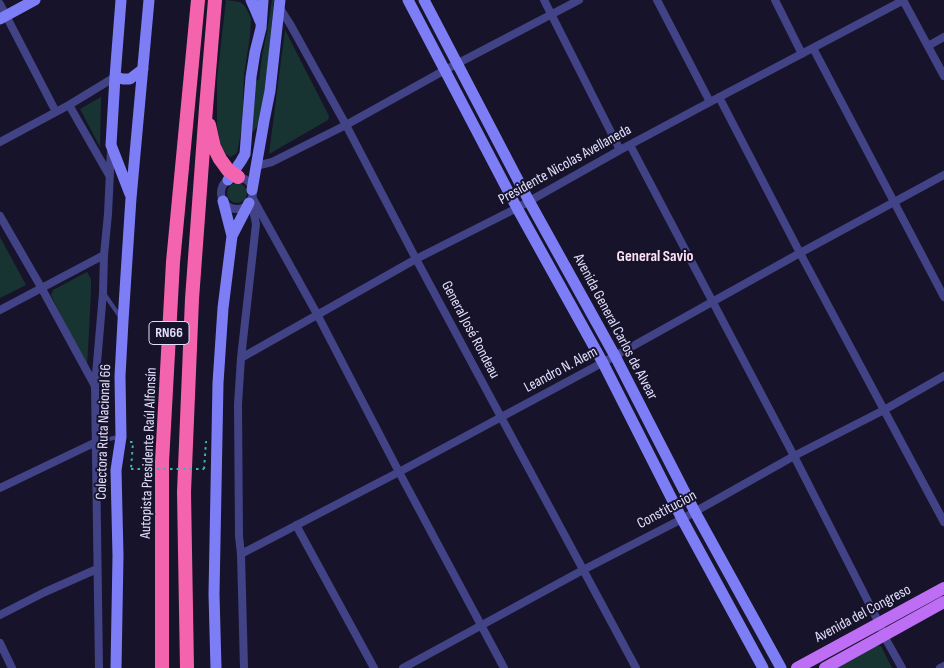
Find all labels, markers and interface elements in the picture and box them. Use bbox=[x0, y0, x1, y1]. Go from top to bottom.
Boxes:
street label: Presidente Nicolas Avellaneda bbox=[495, 121, 635, 209]
district label: General Savio bbox=[617, 247, 693, 267]
street label: Avenida General Carlos de Alvear bbox=[569, 251, 661, 403]
street label: General José Rondeau bbox=[437, 278, 503, 382]
road number: RN66 bbox=[149, 322, 189, 344]
street label: Leandro N. Alem bbox=[521, 343, 601, 397]
street label: Colectora Ruta Nacional 66 bbox=[93, 364, 115, 500]
street label: Autopista Presidente Raúl Alfonsín bbox=[137, 367, 161, 539]
street label: Constitucion bbox=[634, 487, 700, 533]
street label: Avenida del Congreso bbox=[812, 581, 914, 647]

